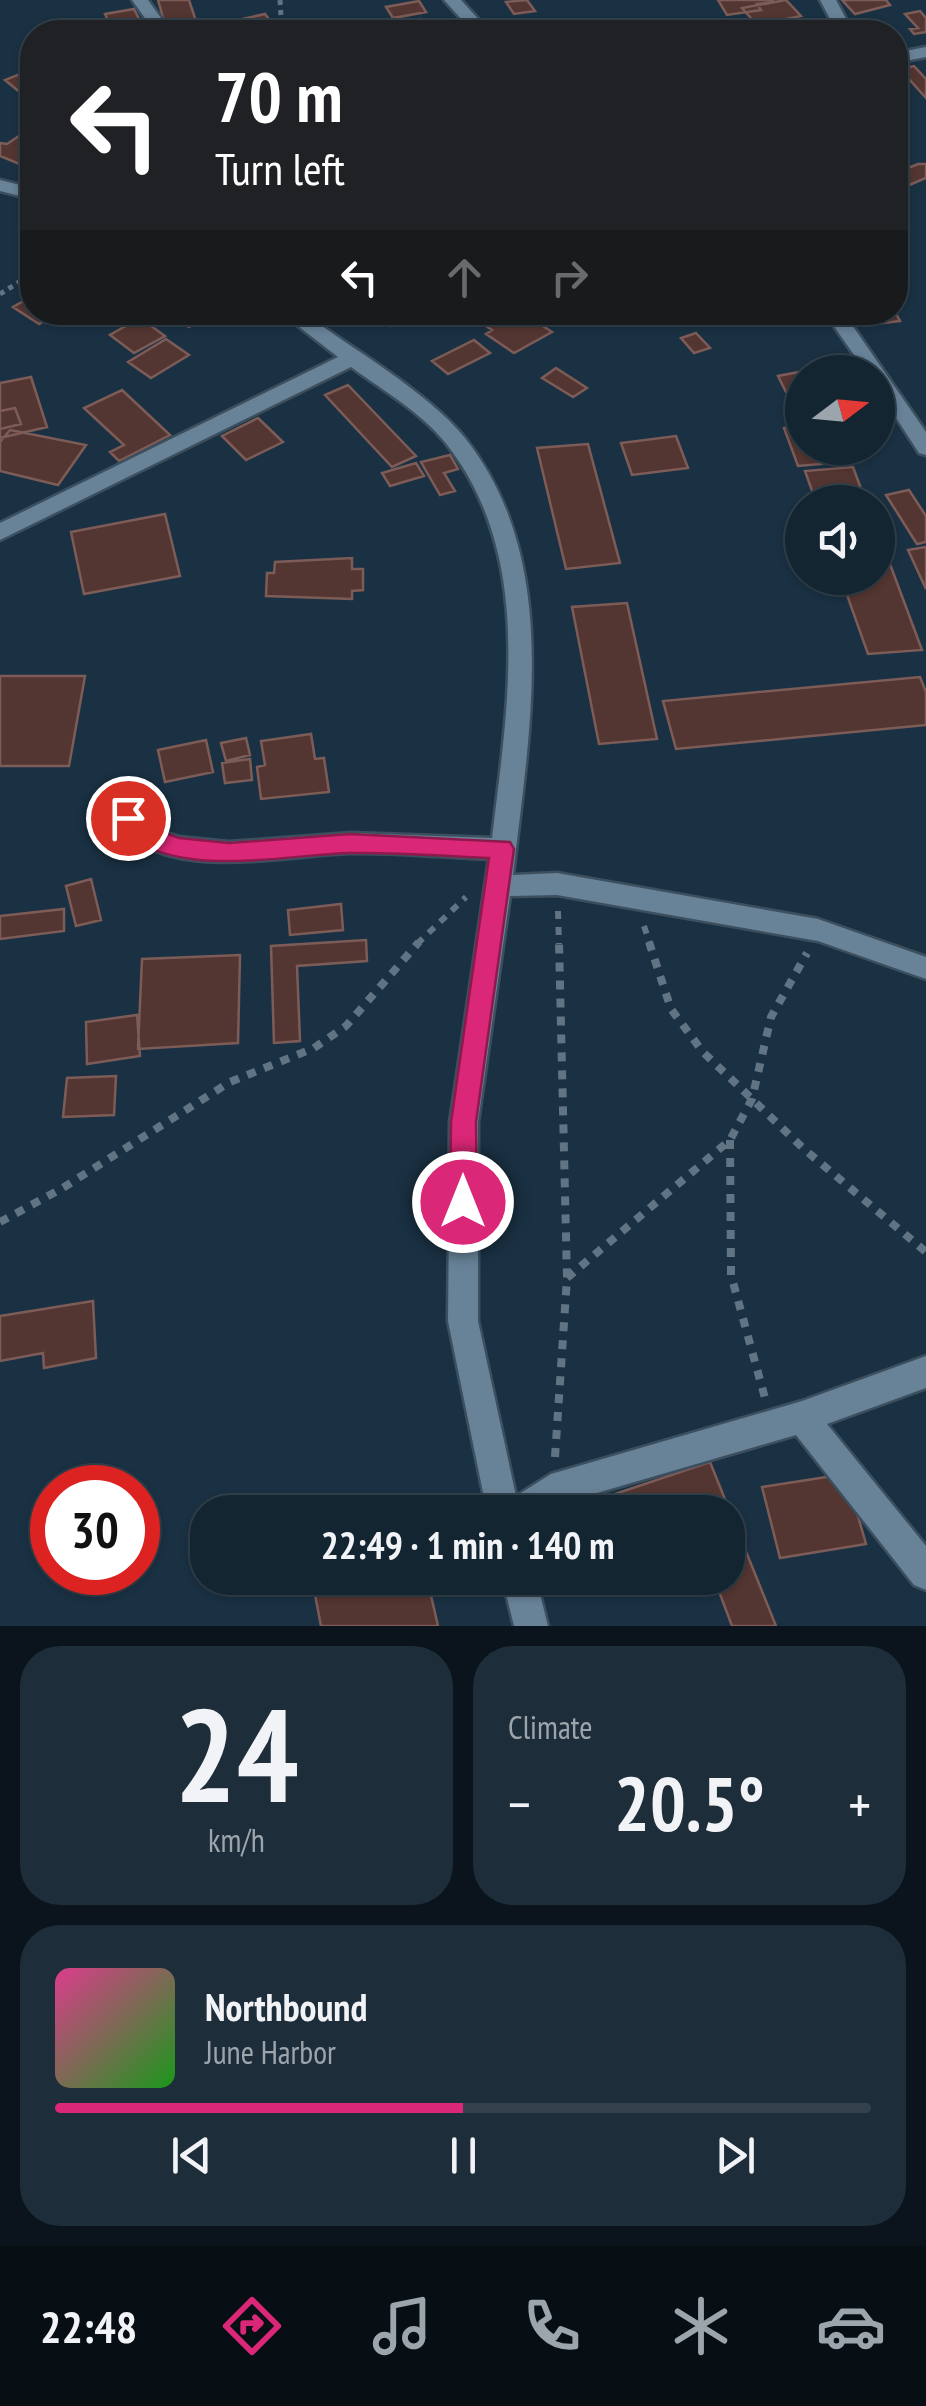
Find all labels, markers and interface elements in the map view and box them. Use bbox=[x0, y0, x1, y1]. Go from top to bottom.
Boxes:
text: 70 m bbox=[215, 51, 343, 141]
icon: left bbox=[50, 60, 180, 190]
text: Turn left bbox=[215, 139, 345, 197]
icon: left bbox=[332, 250, 387, 305]
icon: ahead bbox=[437, 250, 492, 305]
icon: right bbox=[542, 250, 597, 305]
north arrow bbox=[785, 355, 895, 465]
map controls bbox=[785, 355, 895, 595]
button: sound bbox=[785, 485, 895, 595]
pin bbox=[86, 776, 171, 861]
icon: arrive bbox=[101, 791, 156, 846]
position arrow bbox=[411, 1150, 515, 1254]
speed limit sign: 30 bbox=[30, 1465, 160, 1595]
text: 22:49 · 1 min · 140 m bbox=[321, 1520, 614, 1569]
text: 24 bbox=[174, 1670, 299, 1838]
text: Climate bbox=[508, 1706, 592, 1748]
text: 20.5° bbox=[614, 1755, 765, 1852]
text: − bbox=[508, 1768, 531, 1839]
text: + bbox=[848, 1768, 871, 1839]
text: km/h bbox=[208, 1819, 265, 1861]
text: Northbound bbox=[205, 1982, 367, 2031]
text: June Harbor bbox=[205, 2031, 336, 2073]
icon: previous bbox=[164, 2128, 219, 2183]
icon: pause bbox=[436, 2128, 491, 2183]
icon: next bbox=[708, 2128, 763, 2183]
icon: directions bbox=[217, 2291, 287, 2361]
icon: music bbox=[367, 2291, 437, 2361]
icon: phone bbox=[517, 2291, 587, 2361]
icon: climate bbox=[666, 2291, 736, 2361]
icon: car bbox=[816, 2291, 886, 2361]
text: 22:48 bbox=[40, 2297, 137, 2355]

